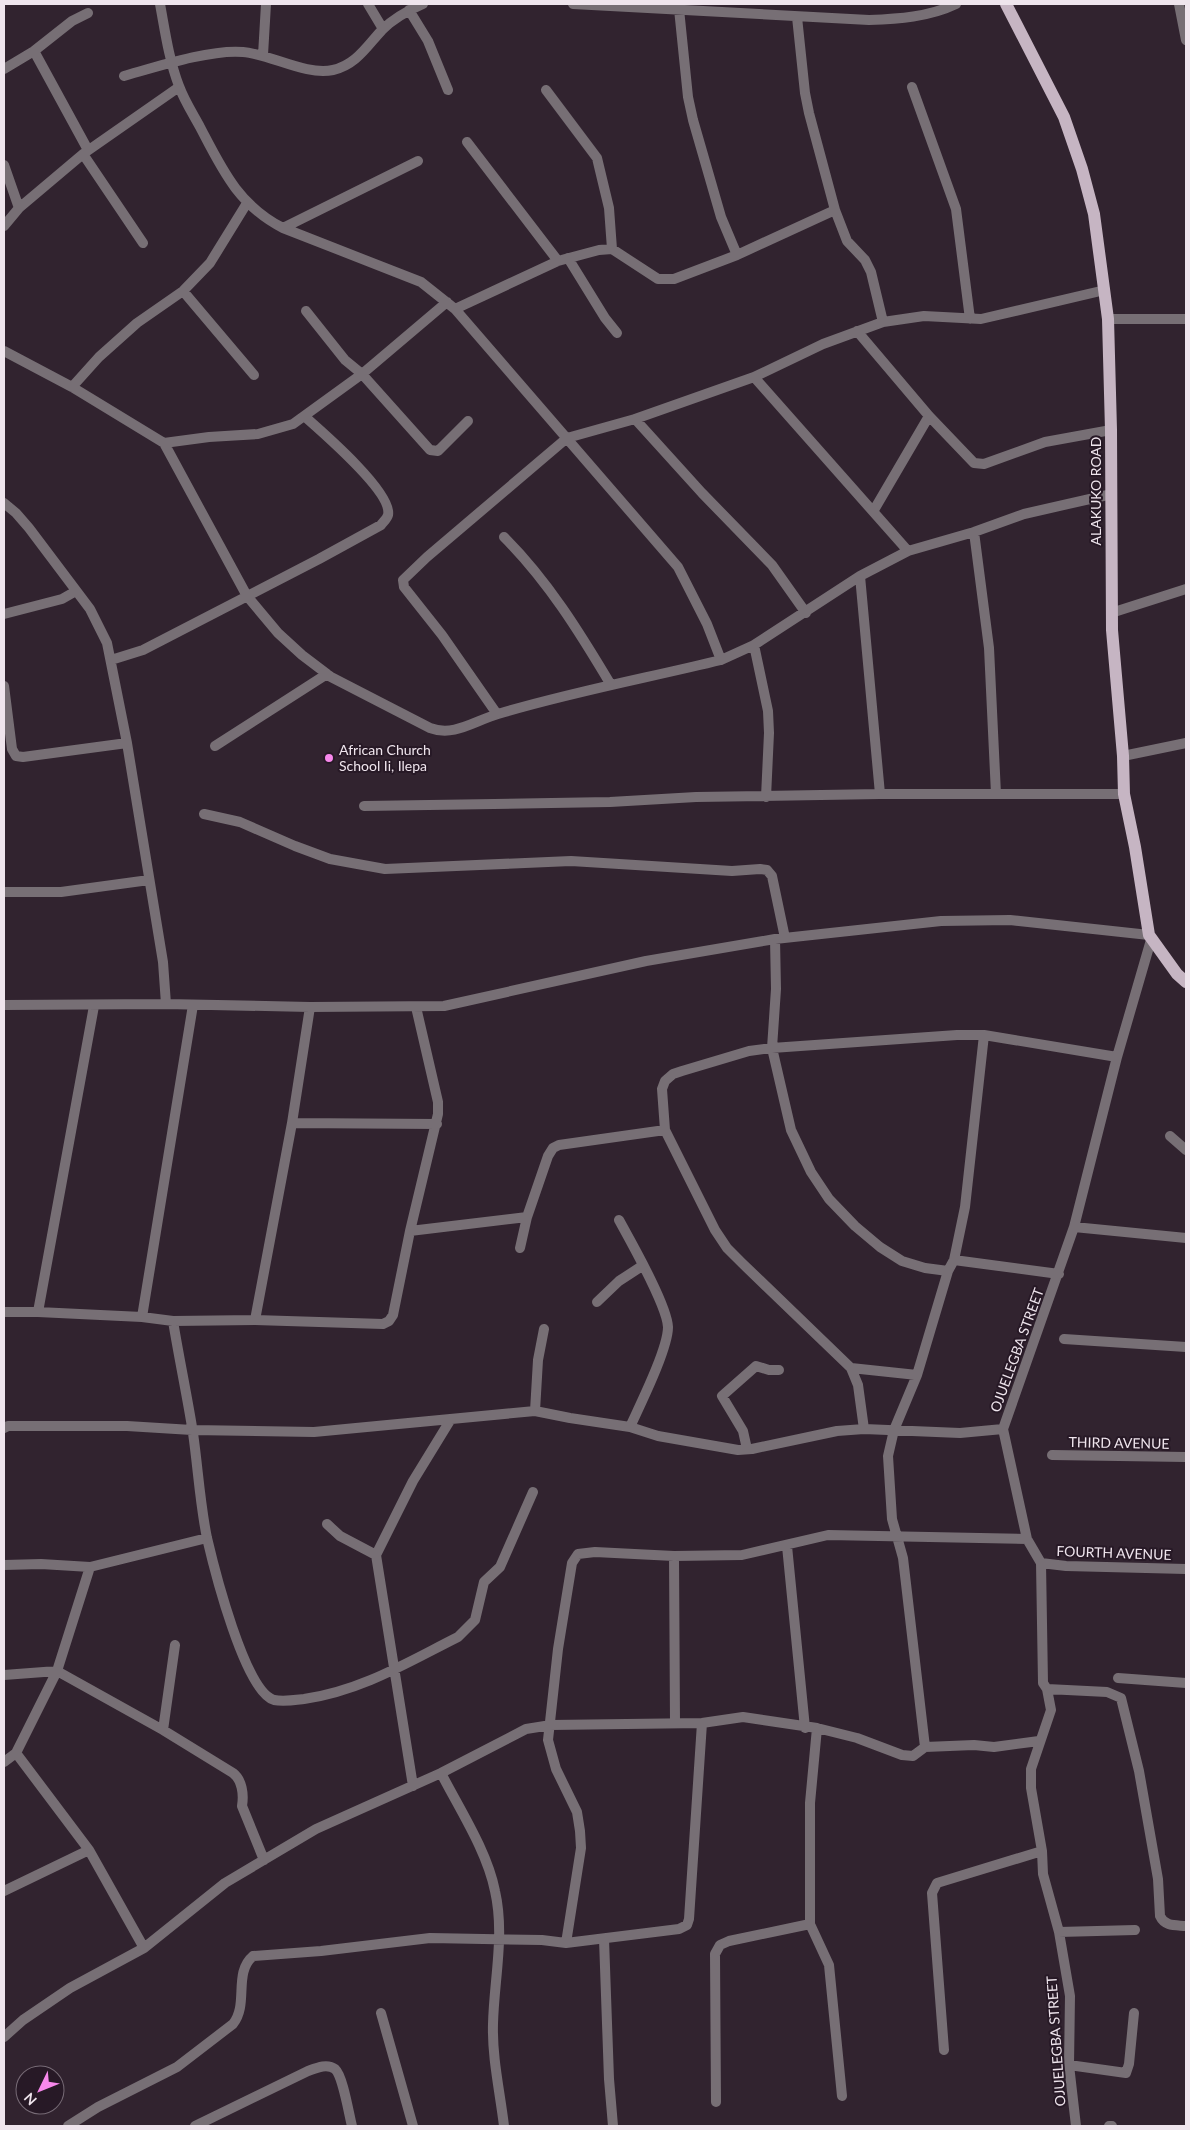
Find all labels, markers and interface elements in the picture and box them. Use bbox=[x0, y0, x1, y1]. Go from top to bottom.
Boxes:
street label: ALAKUKO ROAD bbox=[1087, 437, 1104, 545]
place label: African Church School Ii, Ilepa bbox=[339, 741, 431, 774]
marker: African Church School Ii, Ilepa bbox=[323, 752, 335, 764]
street label: OJUELEGBA STREET bbox=[986, 1285, 1047, 1414]
street label: THIRD AVENUE bbox=[1068, 1433, 1170, 1452]
street label: FOURTH AVENUE bbox=[1056, 1542, 1172, 1563]
street label: OJUELEGBA STREET bbox=[1042, 1974, 1069, 2107]
north arrow bbox=[15, 2065, 65, 2115]
text: N bbox=[20, 2089, 40, 2109]

